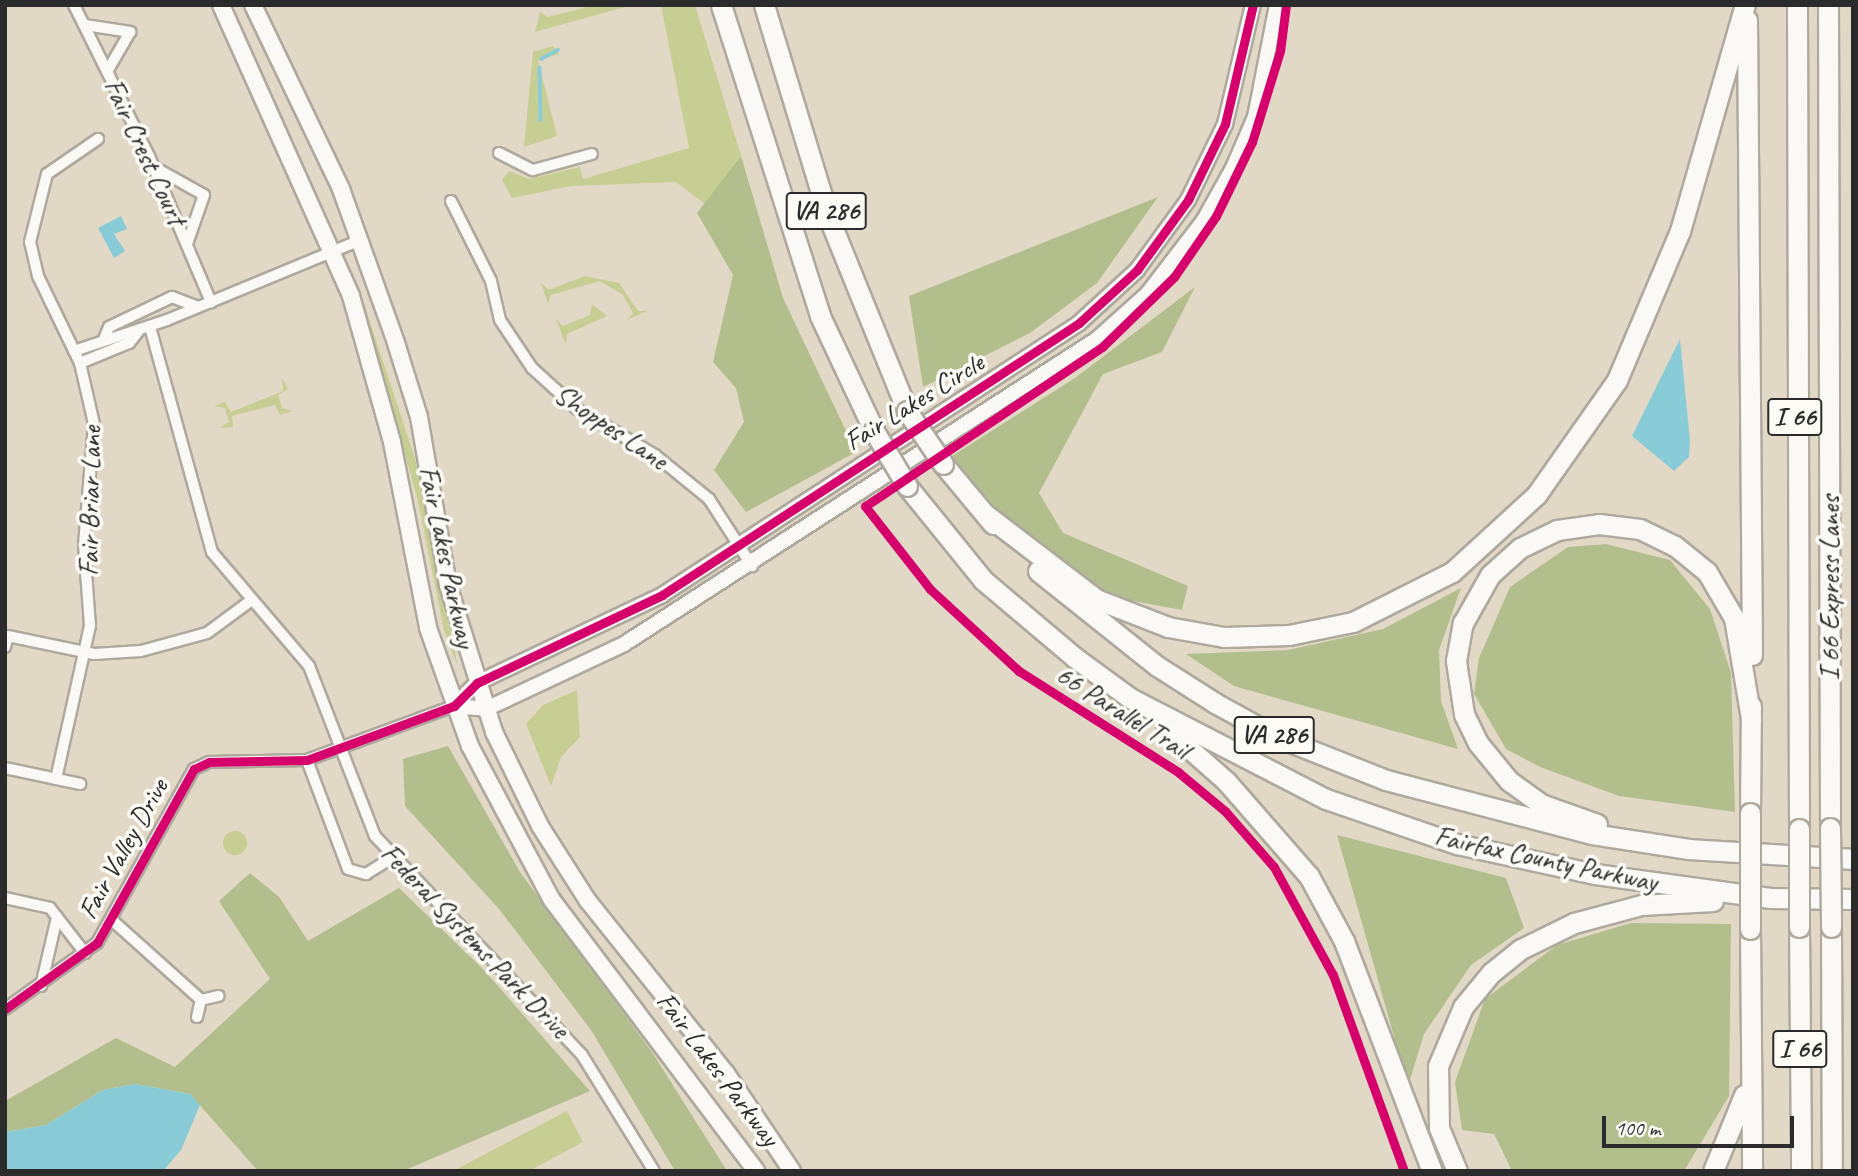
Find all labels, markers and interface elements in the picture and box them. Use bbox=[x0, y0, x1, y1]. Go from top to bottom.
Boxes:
street label: Fair Crest Court bbox=[97, 74, 193, 230]
road number: VA 286 bbox=[784, 188, 868, 233]
street label: Fair Lakes Circle bbox=[838, 346, 990, 458]
street label: Shoppes Lane bbox=[548, 377, 674, 477]
road number: I 66 bbox=[1767, 394, 1823, 440]
street label: Fair Briar Lane bbox=[72, 426, 108, 576]
street label: Fair Lakes Parkway bbox=[411, 463, 483, 651]
street label: I 66 Express Lanes bbox=[1813, 495, 1847, 681]
street label: 66 Parallel Trail bbox=[1050, 658, 1196, 766]
road number: VA 286 bbox=[1232, 712, 1316, 758]
street label: Fair Valley Drive bbox=[71, 773, 175, 925]
street label: Fairfax County Parkway bbox=[1432, 819, 1660, 899]
street label: Federal Systems Park Drive bbox=[373, 836, 577, 1046]
street label: Fair Lakes Parkway bbox=[649, 985, 787, 1153]
road number: I 66 bbox=[1772, 1026, 1828, 1072]
scale bar bbox=[1606, 1102, 1798, 1146]
text: 100 m bbox=[1615, 1115, 1660, 1141]

